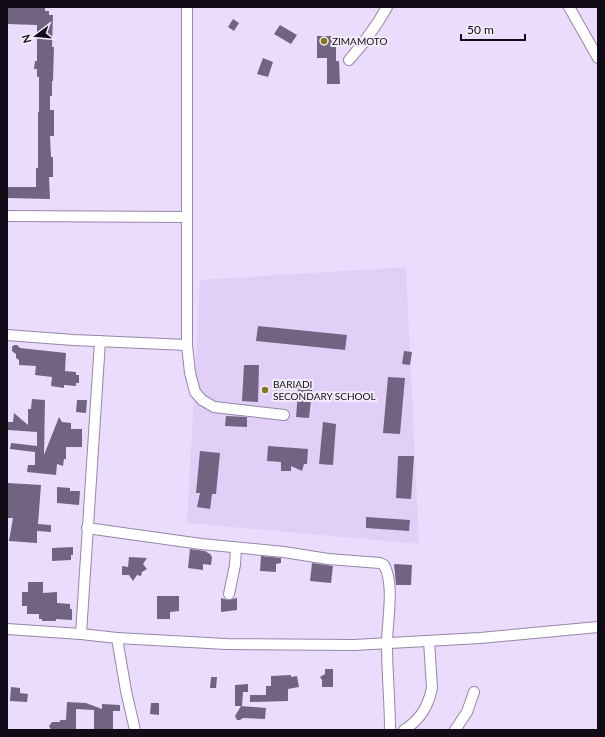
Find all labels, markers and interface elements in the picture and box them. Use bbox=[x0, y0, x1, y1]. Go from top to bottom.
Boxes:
north arrow bbox=[16, 16, 56, 56]
scale bar bbox=[461, 16, 525, 42]
text: 50 m bbox=[467, 22, 494, 37]
text: N bbox=[18, 33, 33, 45]
place label: ZIMAMOTO bbox=[332, 35, 387, 47]
marker: ZIMAMOTO bbox=[319, 36, 329, 46]
place label: BARIADI SECONDARY SCHOOL bbox=[273, 378, 376, 402]
marker: BARIADI SECONDARY SCHOOL bbox=[260, 385, 270, 395]

